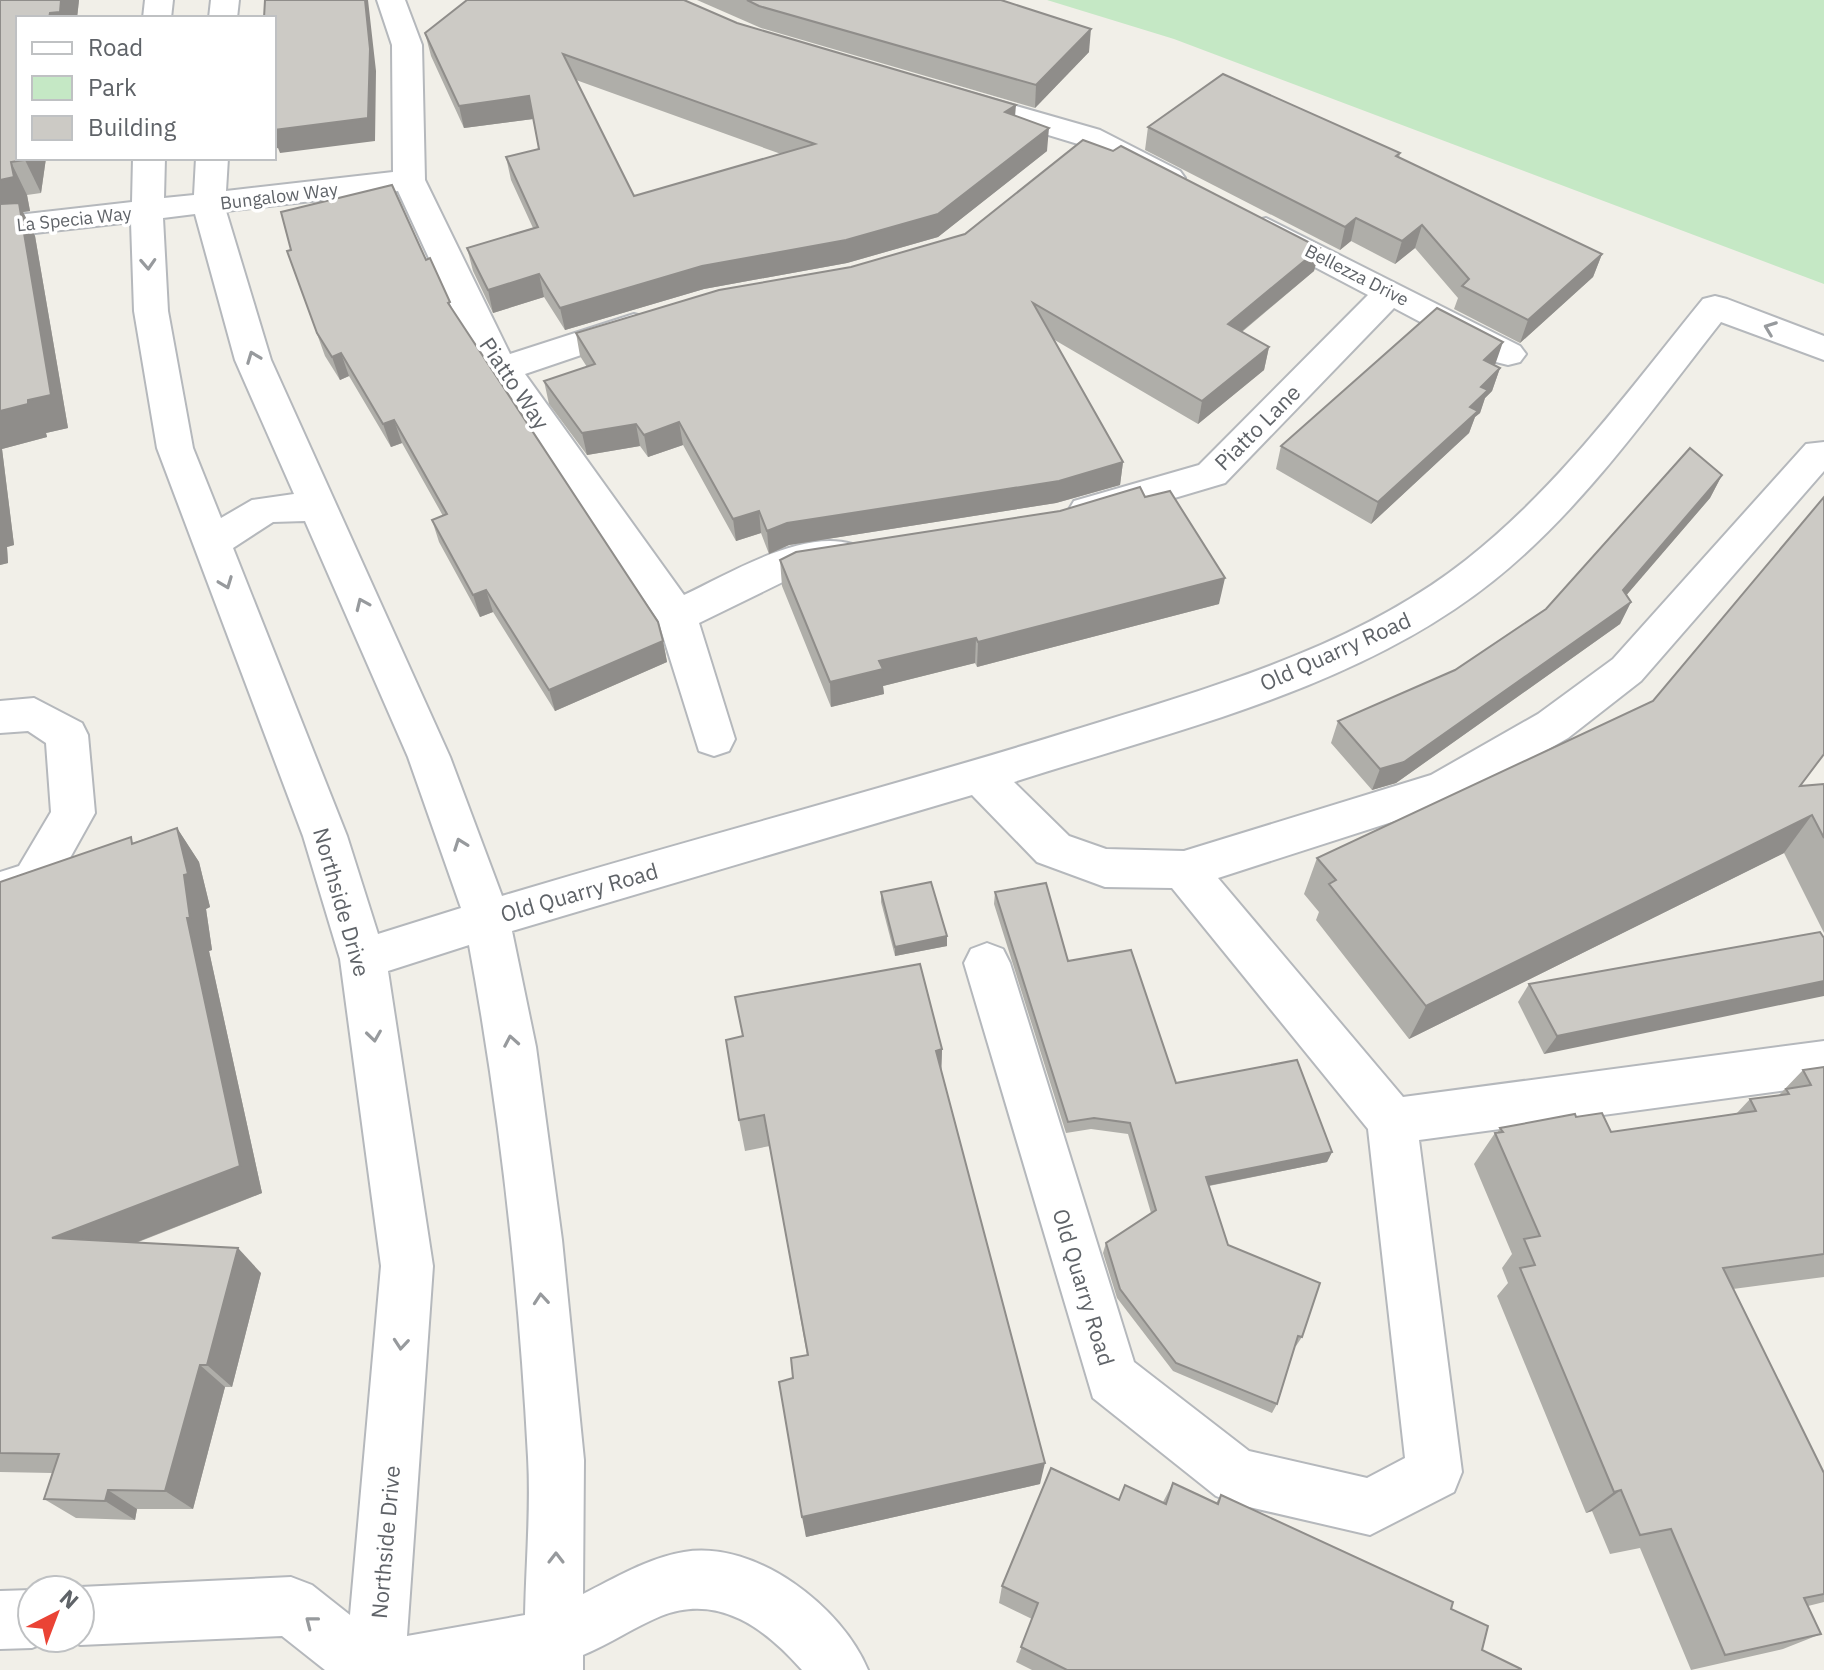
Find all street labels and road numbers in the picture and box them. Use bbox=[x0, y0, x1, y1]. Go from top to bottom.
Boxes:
street label: Bungalow Way bbox=[219, 177, 339, 215]
street label: La Specia Way bbox=[15, 202, 133, 236]
street label: Bellezza Drive bbox=[1301, 239, 1413, 311]
street label: Piatto Way bbox=[474, 331, 556, 435]
street label: Piatto Lane bbox=[1208, 378, 1306, 476]
street label: Old Quarry Road bbox=[1255, 605, 1415, 697]
street label: Northside Drive bbox=[307, 824, 377, 980]
street label: Old Quarry Road bbox=[497, 856, 661, 928]
street label: Old Quarry Road bbox=[1046, 1205, 1122, 1369]
street label: Northside Drive bbox=[364, 1464, 406, 1620]

